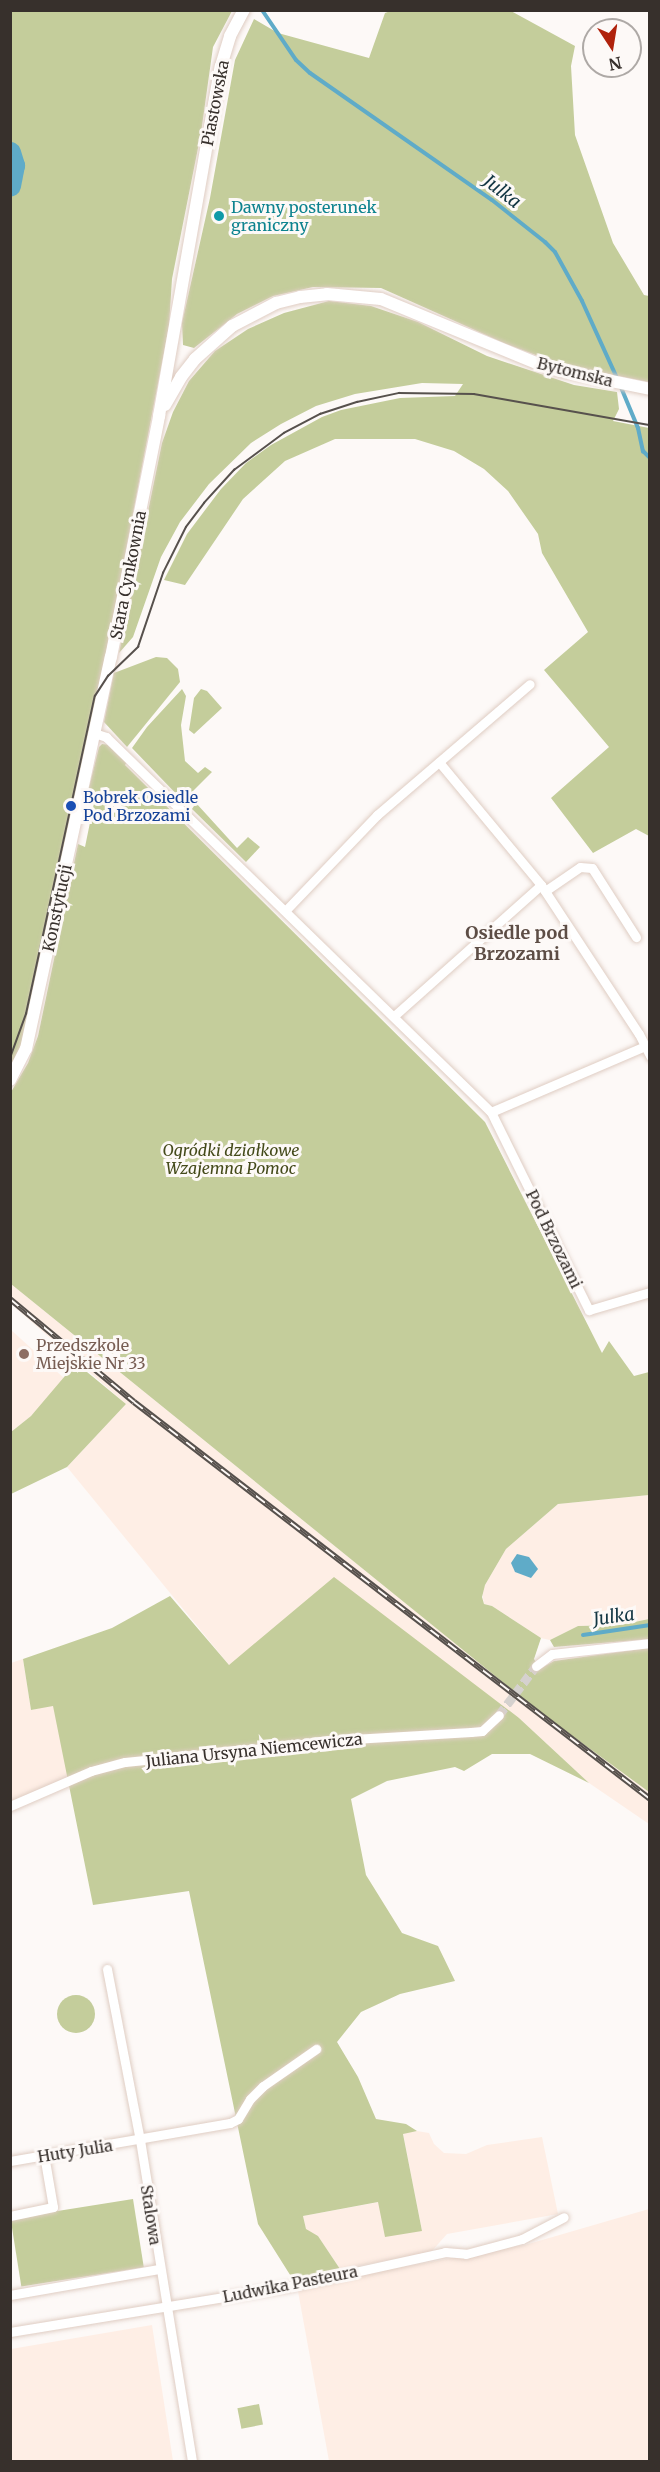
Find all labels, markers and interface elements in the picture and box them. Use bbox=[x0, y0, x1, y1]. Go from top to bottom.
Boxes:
north arrow bbox=[582, 18, 642, 78]
text: N bbox=[607, 53, 624, 75]
street label: Piastowska bbox=[197, 58, 233, 148]
water label: Julka bbox=[479, 171, 525, 213]
place label: Dawny posterunek graniczny bbox=[231, 197, 377, 235]
marker: Dawny posterunek graniczny bbox=[212, 209, 226, 223]
street label: Bytomska bbox=[535, 353, 615, 391]
street label: Stara Cynkownia bbox=[106, 509, 150, 641]
place label: Bobrek Osiedle Pod Brzozami bbox=[83, 787, 198, 825]
marker: Bobrek Osiedle Pod Brzozami bbox=[64, 799, 78, 813]
street label: Konstytucji bbox=[38, 863, 76, 953]
district label: Osiedle pod Brzozami bbox=[465, 923, 569, 966]
park label: Ogródki działkowe Wzajemna Pomoc bbox=[163, 1140, 299, 1178]
street label: Pod Brzozami bbox=[522, 1186, 586, 1292]
place label: Przedszkole Miejskie Nr 33 bbox=[36, 1335, 146, 1373]
marker: Przedszkole Miejskie Nr 33 bbox=[17, 1347, 31, 1361]
water label: Julka bbox=[592, 1603, 636, 1631]
street label: Juliana Ursyna Niemcewicza bbox=[145, 1729, 363, 1771]
street label: Huty Julia bbox=[36, 2136, 114, 2166]
street label: Stalowa bbox=[137, 2184, 165, 2246]
street label: Ludwika Pasteura bbox=[221, 2262, 359, 2306]

